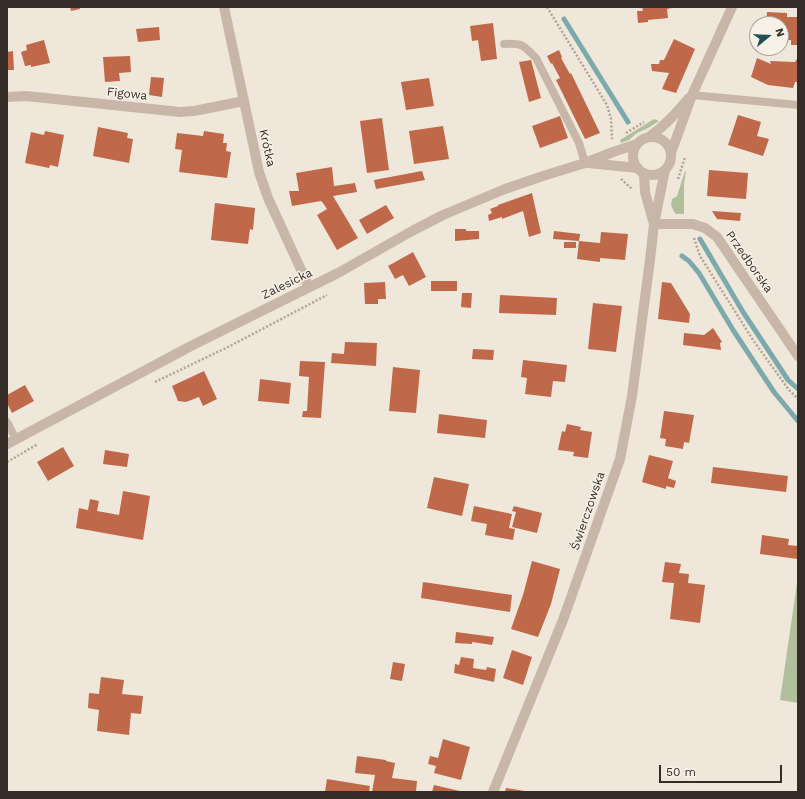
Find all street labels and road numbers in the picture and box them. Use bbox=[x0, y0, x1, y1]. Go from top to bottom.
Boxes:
street label: Figowa bbox=[106, 85, 148, 103]
street label: Krótka bbox=[256, 128, 278, 168]
street label: Przedborska bbox=[722, 228, 776, 296]
street label: Zalesicka bbox=[259, 266, 315, 302]
street label: Świerczowska bbox=[568, 470, 608, 552]

